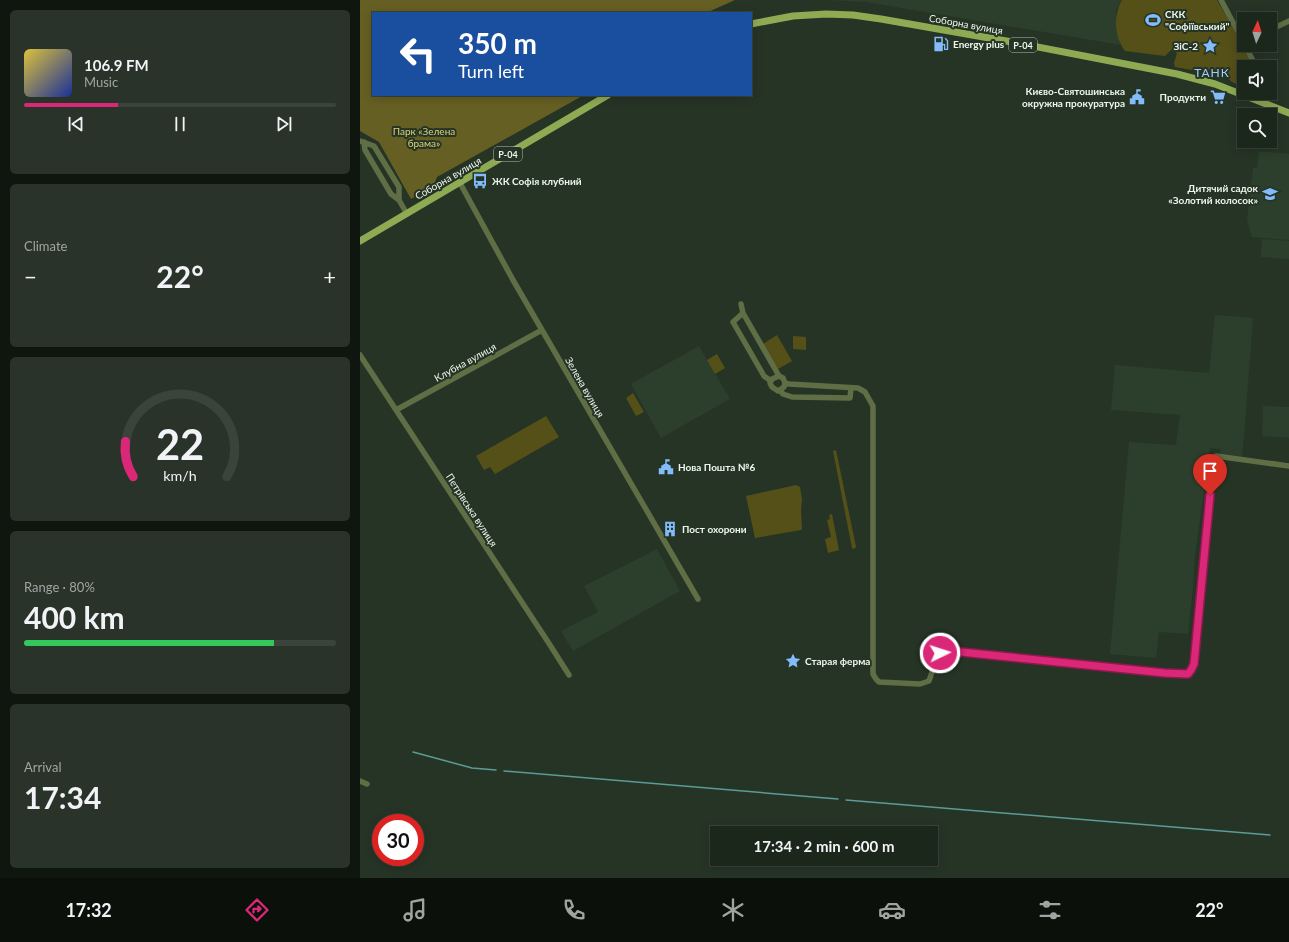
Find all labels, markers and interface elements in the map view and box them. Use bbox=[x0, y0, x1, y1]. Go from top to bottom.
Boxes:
place label: СКК "Софіївський" bbox=[1165, 8, 1229, 32]
sports icon: СКК "Софіївський" bbox=[1144, 11, 1162, 29]
street label: Соборна вулиця bbox=[928, 12, 1004, 36]
north arrow bbox=[1237, 12, 1277, 52]
map controls bbox=[1237, 12, 1277, 148]
text: 350 m bbox=[458, 26, 537, 60]
icon: left bbox=[392, 28, 444, 80]
fuel station icon: Energy plus bbox=[932, 35, 950, 53]
place icon: ЗіС-2 bbox=[1201, 37, 1219, 55]
place label: Energy plus bbox=[953, 38, 1005, 50]
road number: Р-04 bbox=[1009, 38, 1037, 52]
place label: ЗіС-2 bbox=[1174, 40, 1198, 52]
text: 106.9 FM bbox=[84, 56, 149, 74]
text: Turn left bbox=[458, 60, 524, 82]
button: sound bbox=[1237, 60, 1277, 100]
district label: ТАНК bbox=[1194, 65, 1230, 80]
text: Music bbox=[84, 74, 118, 90]
place label: Києво-Святошинська окружна прокуратура bbox=[1022, 85, 1125, 109]
public building icon: Києво-Святошинська окружна прокуратура bbox=[1128, 88, 1146, 106]
supermarket icon: Продукти bbox=[1209, 88, 1227, 106]
place label: Продукти bbox=[1160, 91, 1206, 103]
button: search bbox=[1237, 108, 1277, 148]
icon: previous bbox=[65, 113, 87, 135]
icon: pause bbox=[169, 113, 191, 135]
icon: next bbox=[273, 113, 295, 135]
park label: Парк «Зелена брама» bbox=[393, 125, 455, 149]
road number: Р-04 bbox=[494, 147, 522, 161]
street label: Соборна вулиця bbox=[413, 154, 483, 202]
bus stop icon: ЖК Софія клубний bbox=[471, 172, 489, 190]
place label: ЖК Софія клубний bbox=[492, 175, 582, 187]
place label: Дитячий садок «Золотий колосок» bbox=[1168, 182, 1259, 206]
school or university icon: Дитячий садок «Золотий колосок» bbox=[1261, 185, 1279, 203]
text: Climate bbox=[24, 238, 67, 254]
text: 22° bbox=[156, 258, 204, 294]
text: − bbox=[24, 263, 37, 290]
text: + bbox=[323, 263, 336, 290]
street label: Клубна вулиця bbox=[432, 340, 498, 384]
street label: Зелена вулиця bbox=[563, 355, 607, 419]
text: 22 bbox=[156, 419, 204, 469]
pin bbox=[1193, 454, 1227, 495]
public building icon: Нова Пошта №6 bbox=[657, 458, 675, 476]
icon: arrive bbox=[1199, 460, 1221, 482]
place label: Нова Пошта №6 bbox=[678, 461, 756, 473]
text: km/h bbox=[163, 467, 197, 484]
street label: Петрівська вулиця bbox=[444, 471, 500, 549]
building icon: Пост охорони bbox=[661, 520, 679, 538]
place label: Пост охорони bbox=[682, 523, 747, 535]
text: Range · 80% bbox=[24, 579, 95, 595]
text: 400 km bbox=[24, 599, 125, 635]
position arrow bbox=[919, 632, 961, 674]
place icon: Старая ферма bbox=[784, 652, 802, 670]
place label: Старая ферма bbox=[805, 655, 870, 667]
text: Arrival bbox=[24, 759, 61, 775]
text: 17:34 bbox=[24, 779, 101, 815]
speed limit sign: 30 bbox=[372, 814, 424, 866]
text: 17:34 · 2 min · 600 m bbox=[754, 837, 894, 855]
icon: directions bbox=[243, 896, 271, 924]
icon: music bbox=[401, 896, 429, 924]
icon: phone bbox=[560, 896, 588, 924]
icon: climate bbox=[719, 896, 747, 924]
icon: car bbox=[878, 896, 906, 924]
icon: filters bbox=[1036, 896, 1064, 924]
text: 17:32 bbox=[65, 899, 112, 921]
text: 22° bbox=[1195, 899, 1224, 921]

